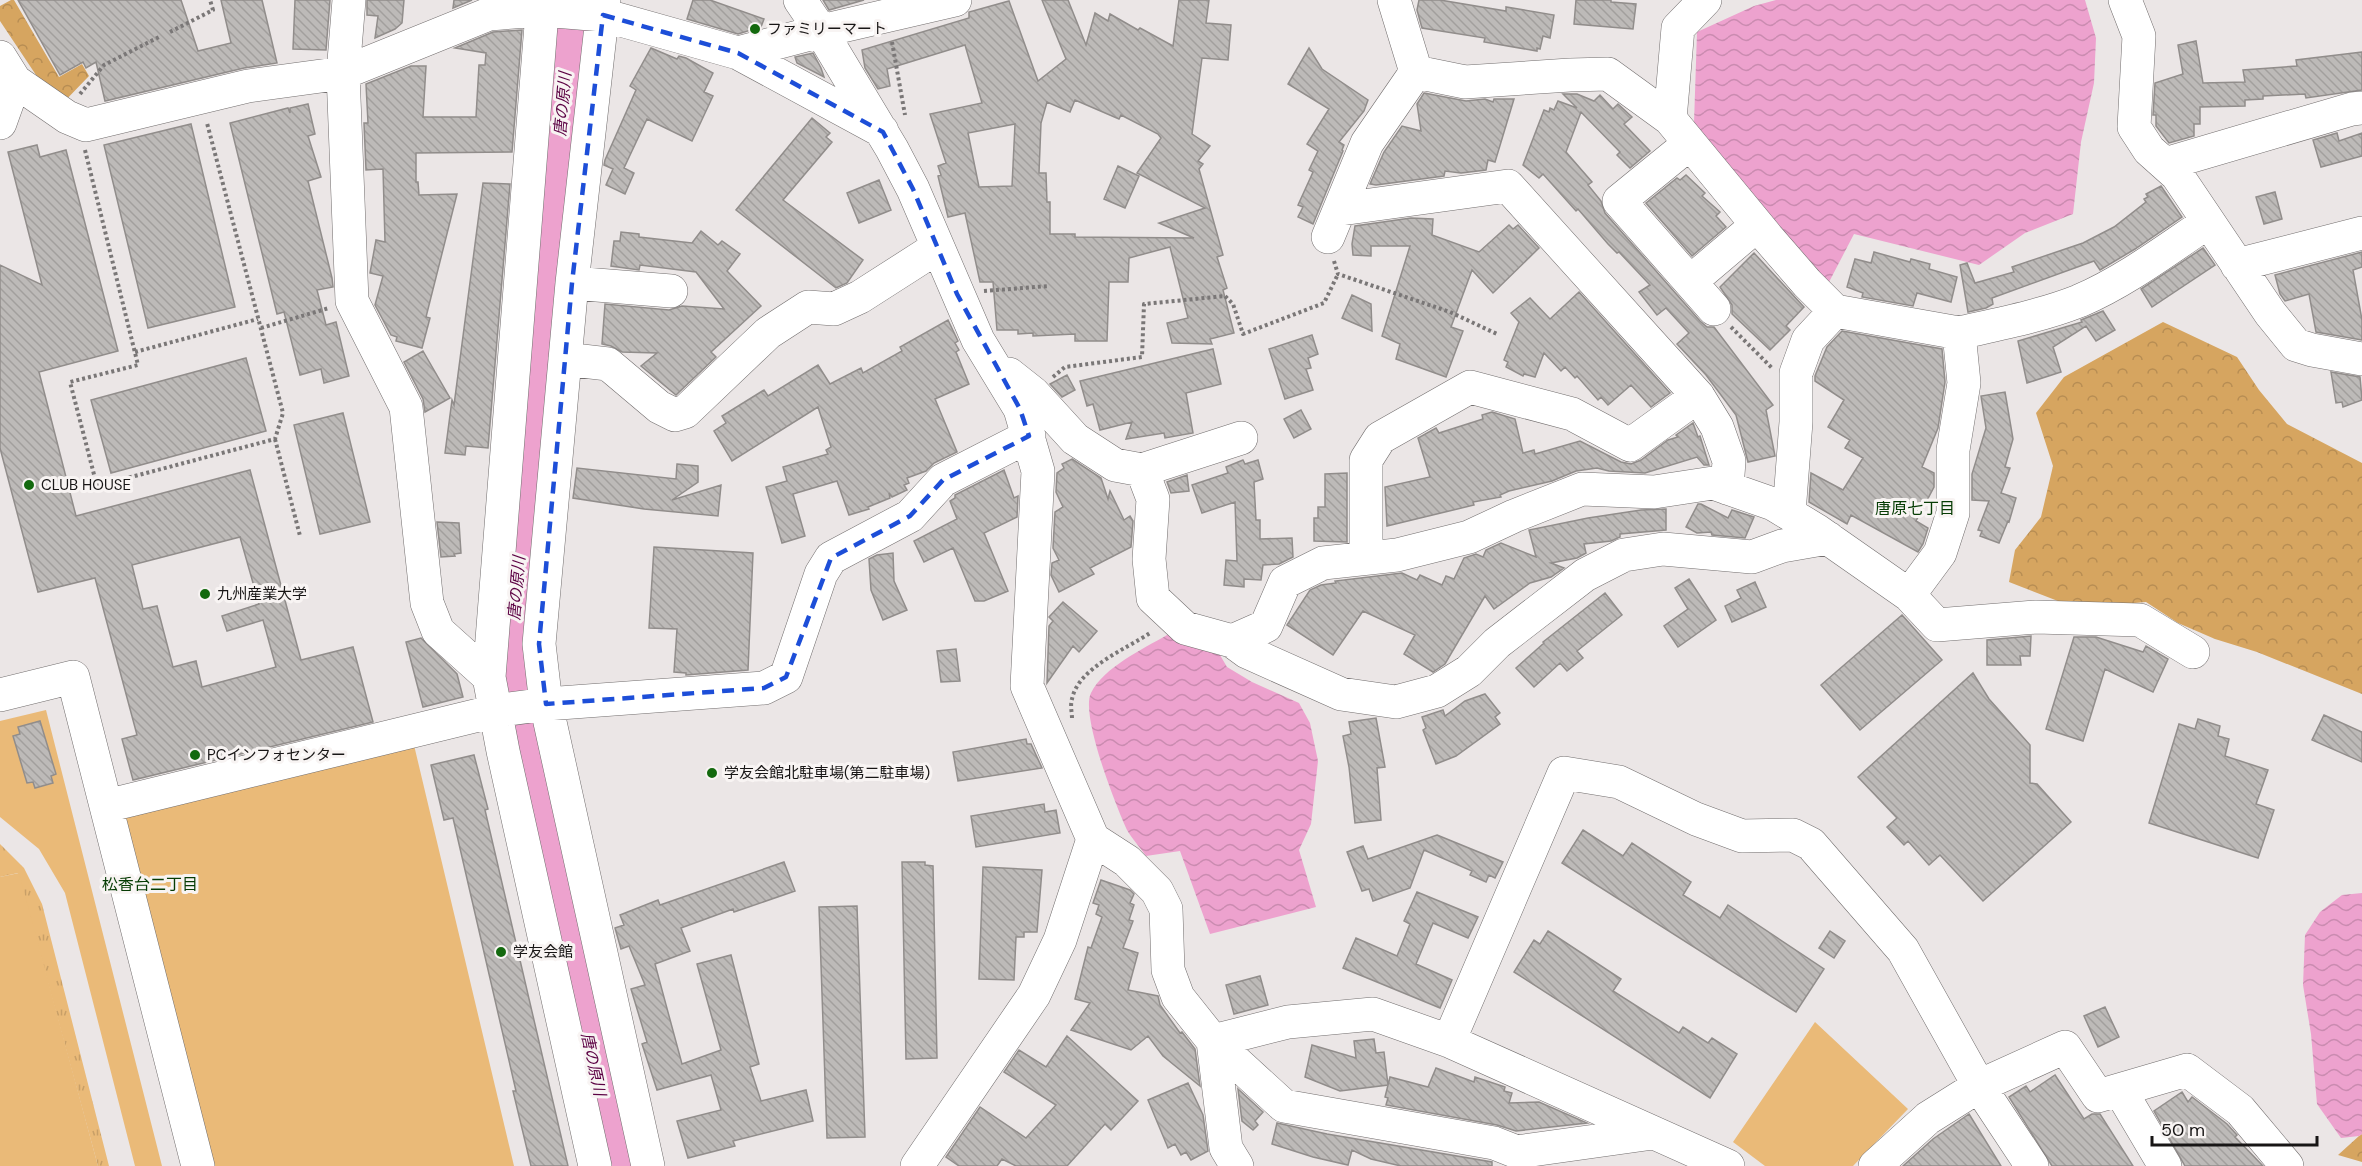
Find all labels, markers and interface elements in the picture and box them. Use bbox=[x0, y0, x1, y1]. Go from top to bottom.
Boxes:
place label: ファミリーマート bbox=[767, 19, 887, 39]
marker: ファミリーマート bbox=[748, 22, 762, 36]
water label: 唐の原川 bbox=[549, 69, 576, 137]
place label: CLUB HOUSE bbox=[41, 475, 131, 495]
marker: CLUB HOUSE bbox=[22, 478, 36, 492]
district label: 唐原七丁目 bbox=[1875, 498, 1955, 519]
water label: 唐の原川 bbox=[503, 553, 530, 621]
place label: 九州産業大学 bbox=[217, 584, 307, 604]
marker: 九州産業大学 bbox=[198, 587, 212, 601]
place label: PCインフォセンター bbox=[207, 745, 346, 765]
marker: PCインフォセンター bbox=[188, 748, 202, 762]
place label: 学友会館北駐車場(第二駐車場) bbox=[724, 763, 930, 783]
marker: 学友会館北駐車場(第二駐車場) bbox=[705, 766, 719, 780]
district label: 松香台二丁目 bbox=[102, 874, 198, 895]
place label: 学友会館 bbox=[513, 942, 573, 962]
marker: 学友会館 bbox=[494, 945, 508, 959]
water label: 唐の原川 bbox=[577, 1031, 611, 1100]
scale bar bbox=[2152, 1109, 2317, 1147]
text: 50 m bbox=[2161, 1118, 2205, 1142]

